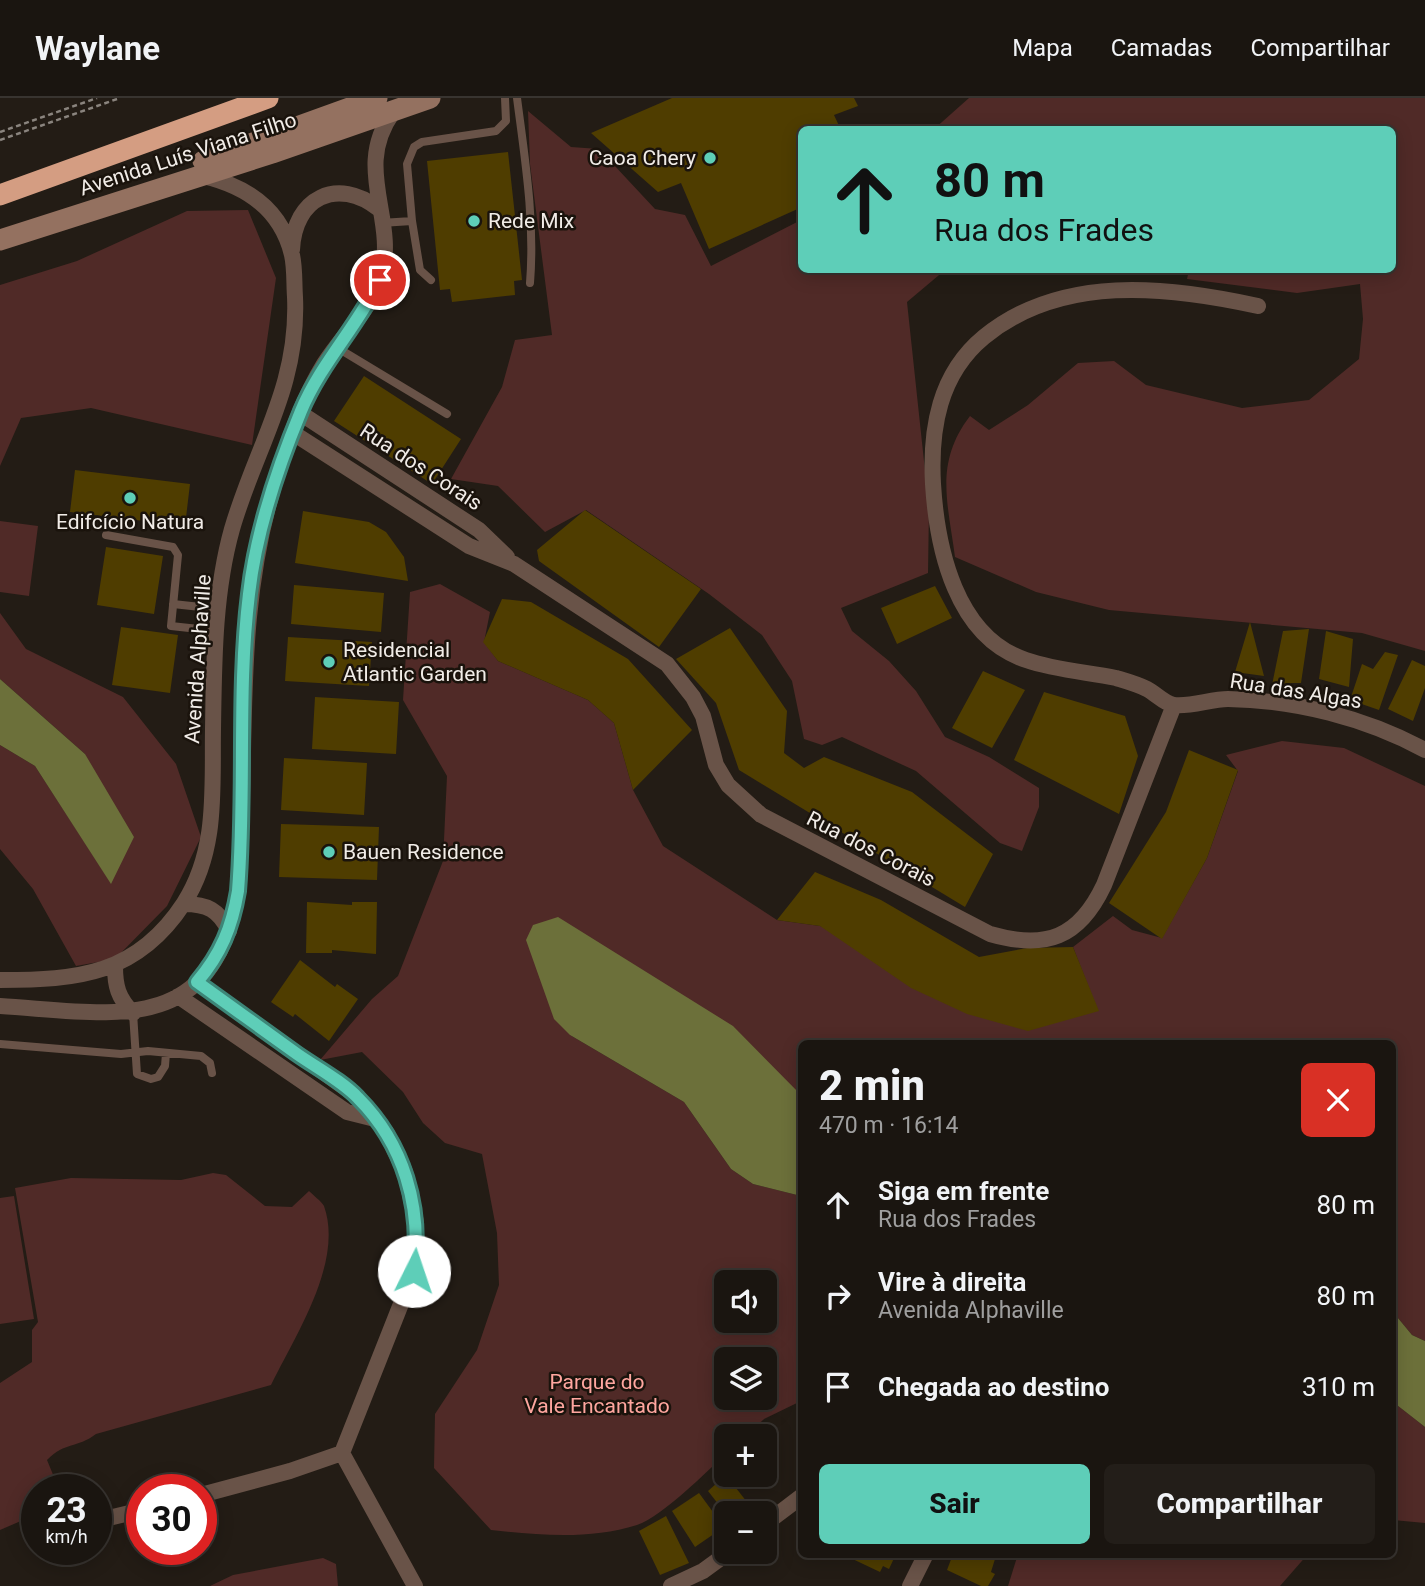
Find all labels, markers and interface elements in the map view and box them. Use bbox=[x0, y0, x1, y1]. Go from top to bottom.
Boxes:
text: Waylane bbox=[35, 29, 160, 68]
text: Mapa bbox=[1012, 34, 1073, 62]
text: Camadas bbox=[1111, 34, 1212, 62]
text: Compartilhar bbox=[1250, 34, 1390, 62]
street label: Avenida Luís Viana Filho bbox=[76, 108, 300, 200]
place label: Caoa Chery bbox=[589, 146, 696, 170]
marker: Caoa Chery bbox=[702, 150, 718, 166]
text: 80 m bbox=[934, 152, 1045, 209]
icon: ahead bbox=[819, 154, 910, 245]
place label: Rede Mix bbox=[488, 209, 574, 233]
text: Rua dos Frades bbox=[934, 211, 1154, 249]
marker: Rede Mix bbox=[466, 213, 482, 229]
pin bbox=[350, 250, 410, 310]
icon: arrive bbox=[361, 261, 399, 299]
street label: Rua dos Corais bbox=[355, 419, 487, 515]
marker: Edifcício Natura bbox=[122, 490, 138, 506]
place label: Edifcício Natura bbox=[56, 510, 204, 534]
street label: Avenida Alphaville bbox=[180, 574, 216, 744]
place label: Residencial Atlantic Garden bbox=[343, 638, 487, 686]
marker: Residencial Atlantic Garden bbox=[321, 654, 337, 670]
street label: Rua das Algas bbox=[1228, 669, 1364, 713]
street label: Rua dos Corais bbox=[803, 806, 939, 892]
place label: Bauen Residence bbox=[343, 840, 504, 864]
marker: Bauen Residence bbox=[321, 844, 337, 860]
text: 2 min bbox=[819, 1061, 925, 1110]
button: close bbox=[1301, 1063, 1375, 1137]
text: 470 m · 16:14 bbox=[819, 1112, 958, 1139]
text: Siga em frente bbox=[878, 1176, 1049, 1206]
icon: ahead bbox=[819, 1186, 857, 1224]
text: 80 m bbox=[1317, 1190, 1375, 1220]
text: Rua dos Frades bbox=[878, 1206, 1036, 1233]
position arrow bbox=[377, 1234, 451, 1308]
text: Vire à direita bbox=[878, 1267, 1026, 1297]
map controls bbox=[714, 1270, 777, 1564]
button: sound bbox=[714, 1270, 777, 1333]
icon: right bbox=[819, 1277, 857, 1315]
text: 80 m bbox=[1317, 1281, 1375, 1311]
text: Avenida Alphaville bbox=[878, 1297, 1064, 1324]
button: layers bbox=[714, 1347, 777, 1410]
icon: arrive bbox=[819, 1368, 857, 1406]
park label: Parque do Vale Encantado bbox=[524, 1370, 670, 1418]
text: Chegada ao destino bbox=[878, 1372, 1109, 1402]
text: 310 m bbox=[1302, 1372, 1375, 1402]
button: + bbox=[714, 1424, 777, 1487]
button: Sair bbox=[819, 1464, 1090, 1544]
button: Compartilhar bbox=[1104, 1464, 1375, 1544]
speed limit sign: 30 bbox=[126, 1474, 217, 1565]
text: 23 bbox=[46, 1490, 87, 1531]
button: − bbox=[714, 1501, 777, 1564]
text: km/h bbox=[45, 1526, 88, 1547]

